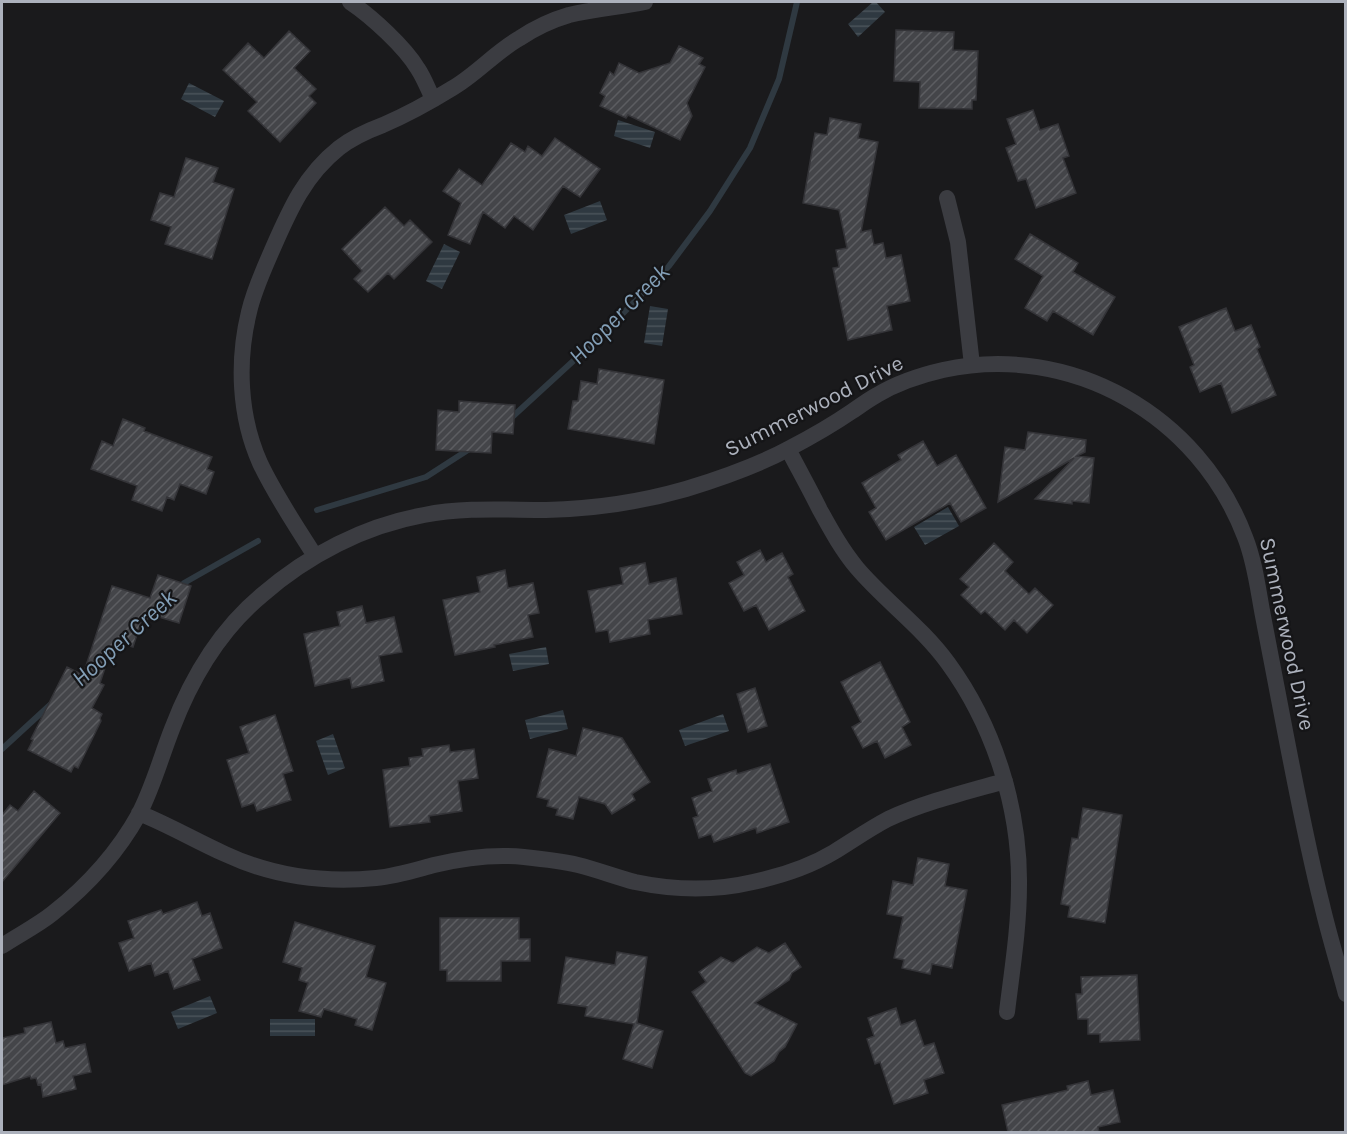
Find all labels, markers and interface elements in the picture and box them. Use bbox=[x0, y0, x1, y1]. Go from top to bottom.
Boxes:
water label: Hooper Creek bbox=[563, 257, 676, 370]
street label: Summerwood Drive bbox=[720, 350, 908, 462]
street label: Summerwood Drive bbox=[1254, 535, 1320, 733]
water label: Hooper Creek bbox=[66, 583, 183, 692]

